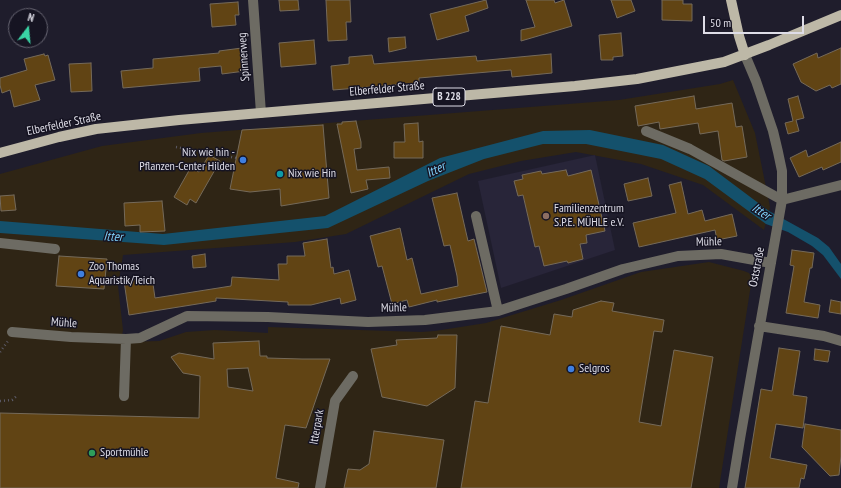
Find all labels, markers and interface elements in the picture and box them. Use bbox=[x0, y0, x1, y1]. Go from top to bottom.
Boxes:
north arrow bbox=[8, 8, 48, 48]
scale bar bbox=[705, 8, 806, 34]
text: N bbox=[26, 10, 36, 25]
text: 50 m bbox=[710, 15, 731, 30]
street label: Spinnerweg bbox=[235, 32, 253, 82]
street label: Elberfelder Straße bbox=[349, 79, 425, 99]
road number: B 228 bbox=[433, 88, 465, 106]
street label: Elberfelder Straße bbox=[26, 109, 102, 139]
place label: Nix wie hin - Pflanzen-Center Hilden bbox=[139, 146, 235, 174]
marker: Nix wie hin - Pflanzen-Center Hilden bbox=[238, 155, 248, 165]
water label: Itter bbox=[424, 159, 448, 181]
place label: Nix wie Hin bbox=[288, 167, 336, 181]
marker: Nix wie Hin bbox=[275, 169, 285, 179]
water label: Itter bbox=[749, 200, 773, 224]
place label: Familienzentrum S.P.E. MÜHLE e.V. bbox=[554, 202, 624, 230]
marker: Familienzentrum S.P.E. MÜHLE e.V. bbox=[541, 211, 551, 221]
water label: Itter bbox=[103, 229, 123, 245]
street label: Mühle bbox=[696, 235, 722, 249]
street label: Oststraße bbox=[746, 246, 768, 288]
place label: Zoo Thomas Aquaristik/Teich bbox=[89, 260, 155, 288]
marker: Zoo Thomas Aquaristik/Teich bbox=[76, 269, 86, 279]
street label: Mühle bbox=[381, 301, 407, 315]
street label: Mühle bbox=[51, 315, 77, 331]
place label: Selgros bbox=[579, 362, 610, 376]
marker: Selgros bbox=[566, 364, 576, 374]
street label: Itterpark bbox=[307, 408, 327, 446]
place label: Sportmühle bbox=[100, 446, 148, 460]
marker: Sportmühle bbox=[87, 448, 97, 458]

